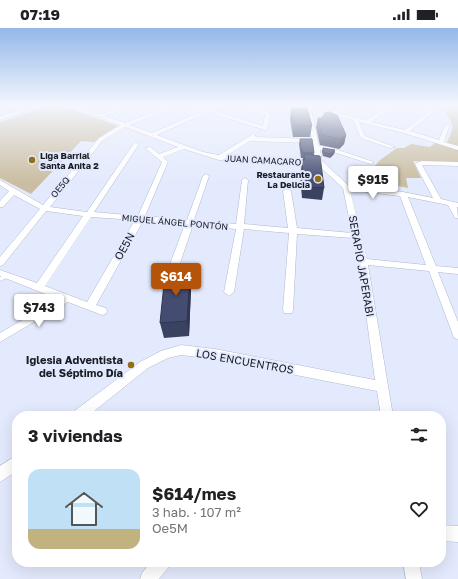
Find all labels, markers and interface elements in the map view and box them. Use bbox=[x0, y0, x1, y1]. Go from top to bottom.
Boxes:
text: 07:19 bbox=[20, 5, 60, 23]
place label: Liga Barrial Santa Anita 2 bbox=[40, 150, 99, 171]
street label: JUAN CAMACARO bbox=[224, 152, 302, 168]
marker: Liga Barrial Santa Anita 2 bbox=[27, 155, 37, 165]
pin: $915 bbox=[349, 166, 397, 200]
place label: Restaurante La Delicia bbox=[256, 169, 311, 190]
text: $915 bbox=[357, 171, 389, 187]
street label: OE5Q bbox=[48, 174, 72, 200]
marker: Restaurante La Delicia bbox=[313, 174, 323, 184]
street label: MIGUEL ÁNGEL PONTÓN bbox=[121, 212, 229, 232]
street label: SERAPIO JAPERABI bbox=[347, 214, 377, 318]
street label: OE5N bbox=[111, 230, 137, 262]
pin: $614 bbox=[152, 263, 200, 297]
text: $614 bbox=[160, 268, 192, 284]
pin: $743 bbox=[15, 294, 63, 328]
text: $743 bbox=[23, 299, 55, 315]
street label: LOS ENCUENTROS bbox=[195, 346, 295, 376]
place label: Iglesia Adventista del Séptimo Día bbox=[26, 353, 123, 379]
marker: Iglesia Adventista del Séptimo Día bbox=[126, 360, 136, 370]
icon: filters bbox=[408, 424, 430, 446]
text: 3 viviendas bbox=[28, 425, 123, 446]
text: $614/mes bbox=[152, 483, 236, 504]
icon: home bbox=[60, 485, 108, 533]
icon: heart bbox=[408, 498, 430, 520]
text: 3 hab. · 107 m² bbox=[152, 504, 241, 520]
text: Oe5M bbox=[152, 520, 188, 536]

